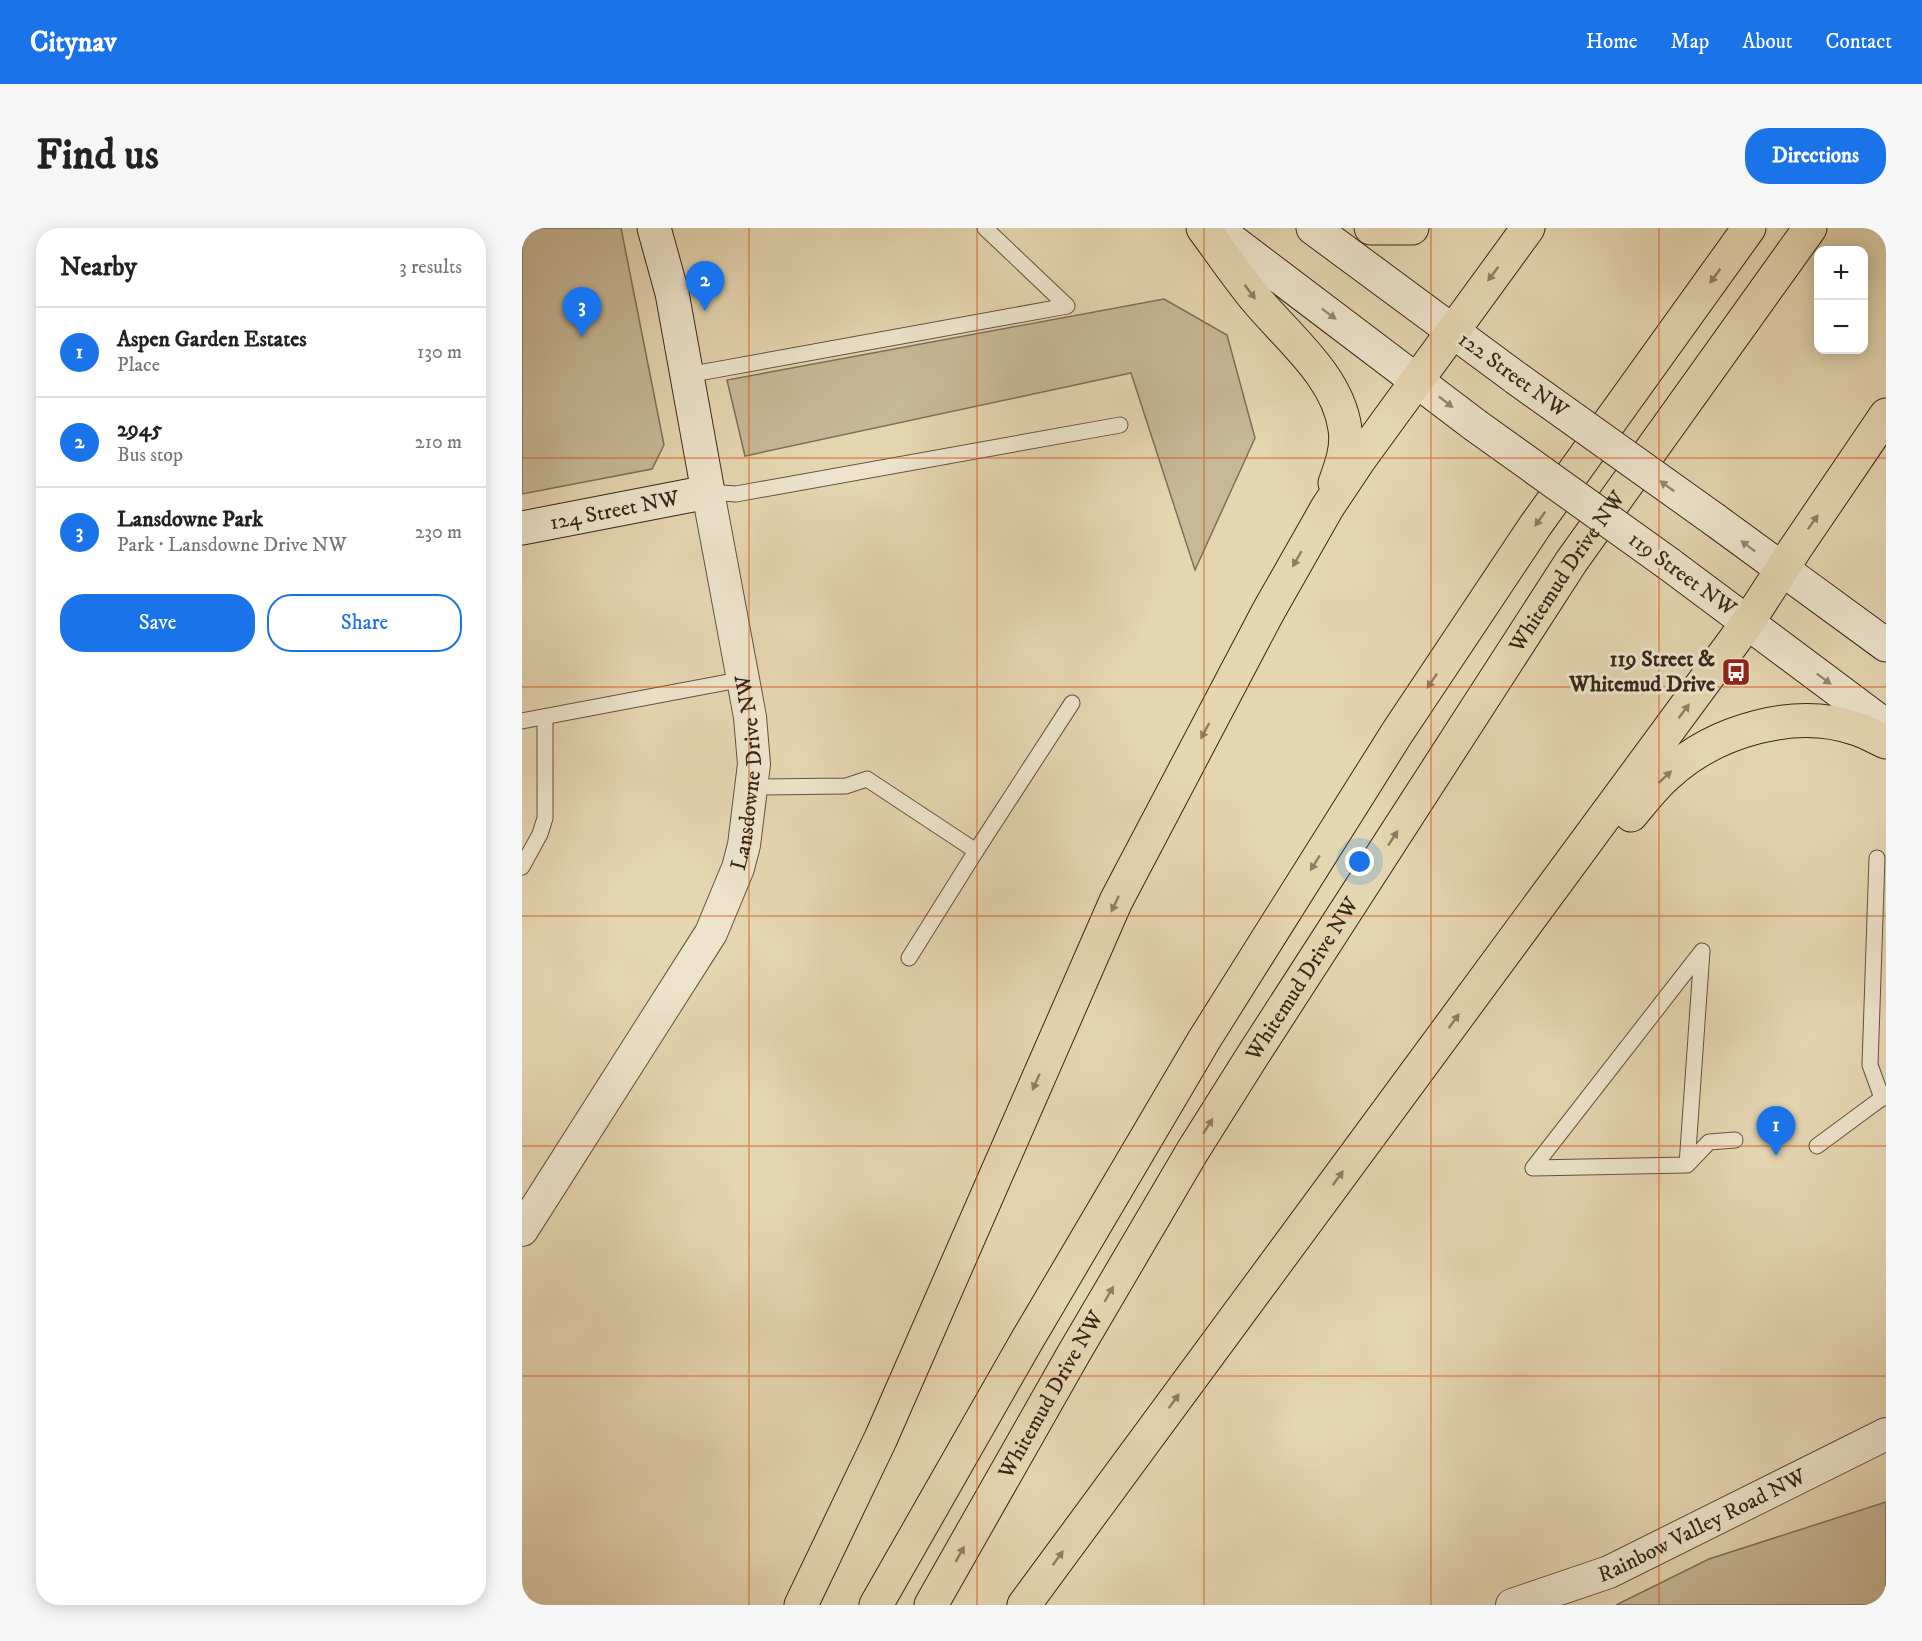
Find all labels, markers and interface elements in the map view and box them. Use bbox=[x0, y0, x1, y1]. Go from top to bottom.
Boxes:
text: Citynav bbox=[30, 25, 117, 60]
text: Home bbox=[1586, 29, 1638, 55]
text: Map bbox=[1671, 29, 1709, 55]
text: About bbox=[1742, 29, 1793, 55]
text: Contact bbox=[1826, 29, 1892, 55]
button: Directions bbox=[1745, 128, 1886, 184]
text: Find us bbox=[36, 130, 159, 182]
map controls bbox=[1814, 246, 1868, 354]
button: + bbox=[1814, 246, 1868, 300]
text: Nearby bbox=[60, 251, 137, 284]
text: 3 results bbox=[399, 255, 462, 280]
pin: 2 bbox=[686, 262, 724, 311]
one-way arrow bbox=[1487, 266, 1499, 282]
one-way arrow bbox=[1709, 267, 1721, 283]
one-way arrow bbox=[1244, 284, 1256, 299]
pin: 3 bbox=[562, 288, 602, 337]
button: − bbox=[1814, 300, 1868, 354]
one-way arrow bbox=[1321, 307, 1336, 319]
text: Aspen Garden Estates bbox=[117, 326, 307, 353]
street label: 122 Street NW bbox=[1453, 326, 1574, 424]
text: 1 bbox=[76, 340, 83, 365]
text: 130 m bbox=[417, 340, 462, 365]
text: Place bbox=[117, 353, 160, 378]
one-way arrow bbox=[1438, 395, 1454, 408]
text: 2945 bbox=[117, 416, 162, 443]
text: 2 bbox=[75, 430, 84, 455]
text: 210 m bbox=[415, 430, 462, 455]
text: Bus stop bbox=[117, 443, 183, 468]
one-way arrow bbox=[1660, 480, 1676, 492]
street label: 124 Street NW bbox=[547, 484, 682, 536]
street label: Whitemud Drive NW bbox=[1502, 485, 1632, 658]
text: Lansdowne Park bbox=[117, 506, 263, 533]
one-way arrow bbox=[1535, 512, 1547, 527]
one-way arrow bbox=[1807, 515, 1819, 530]
text: 3 bbox=[76, 520, 83, 545]
text: 230 m bbox=[415, 520, 462, 545]
street label: 119 Street NW bbox=[1623, 526, 1742, 623]
text: Park · Lansdowne Drive NW bbox=[117, 533, 347, 558]
one-way arrow bbox=[1740, 540, 1755, 552]
one-way arrow bbox=[1292, 551, 1303, 567]
button: Save bbox=[60, 594, 255, 652]
button: Share bbox=[267, 594, 462, 652]
place label: 119 Street & Whitemud Drive bbox=[1568, 646, 1715, 698]
bus stop icon: 119 Street & Whitemud Drive bbox=[1720, 656, 1752, 688]
street label: Lansdowne Drive NW bbox=[724, 672, 768, 873]
one-way arrow bbox=[1426, 673, 1438, 689]
one-way arrow bbox=[1815, 673, 1831, 685]
one-way arrow bbox=[1678, 703, 1690, 719]
one-way arrow bbox=[1200, 723, 1210, 740]
one-way arrow bbox=[1658, 770, 1673, 784]
one-way arrow bbox=[1387, 830, 1398, 846]
your location bbox=[1345, 847, 1374, 876]
one-way arrow bbox=[1310, 855, 1321, 871]
street label: Whitemud Drive NW bbox=[1239, 892, 1365, 1066]
one-way arrow bbox=[1110, 895, 1119, 912]
one-way arrow bbox=[1448, 1013, 1460, 1029]
one-way arrow bbox=[1031, 1073, 1040, 1091]
pin: 1 bbox=[1756, 1106, 1796, 1156]
one-way arrow bbox=[1203, 1118, 1214, 1134]
one-way arrow bbox=[1332, 1170, 1344, 1186]
one-way arrow bbox=[1103, 1286, 1114, 1302]
street label: Whitemud Drive NW bbox=[992, 1305, 1110, 1484]
one-way arrow bbox=[1168, 1393, 1180, 1409]
street label: Rainbow Valley Road NW bbox=[1594, 1462, 1811, 1588]
one-way arrow bbox=[955, 1546, 965, 1563]
one-way arrow bbox=[1052, 1550, 1064, 1565]

